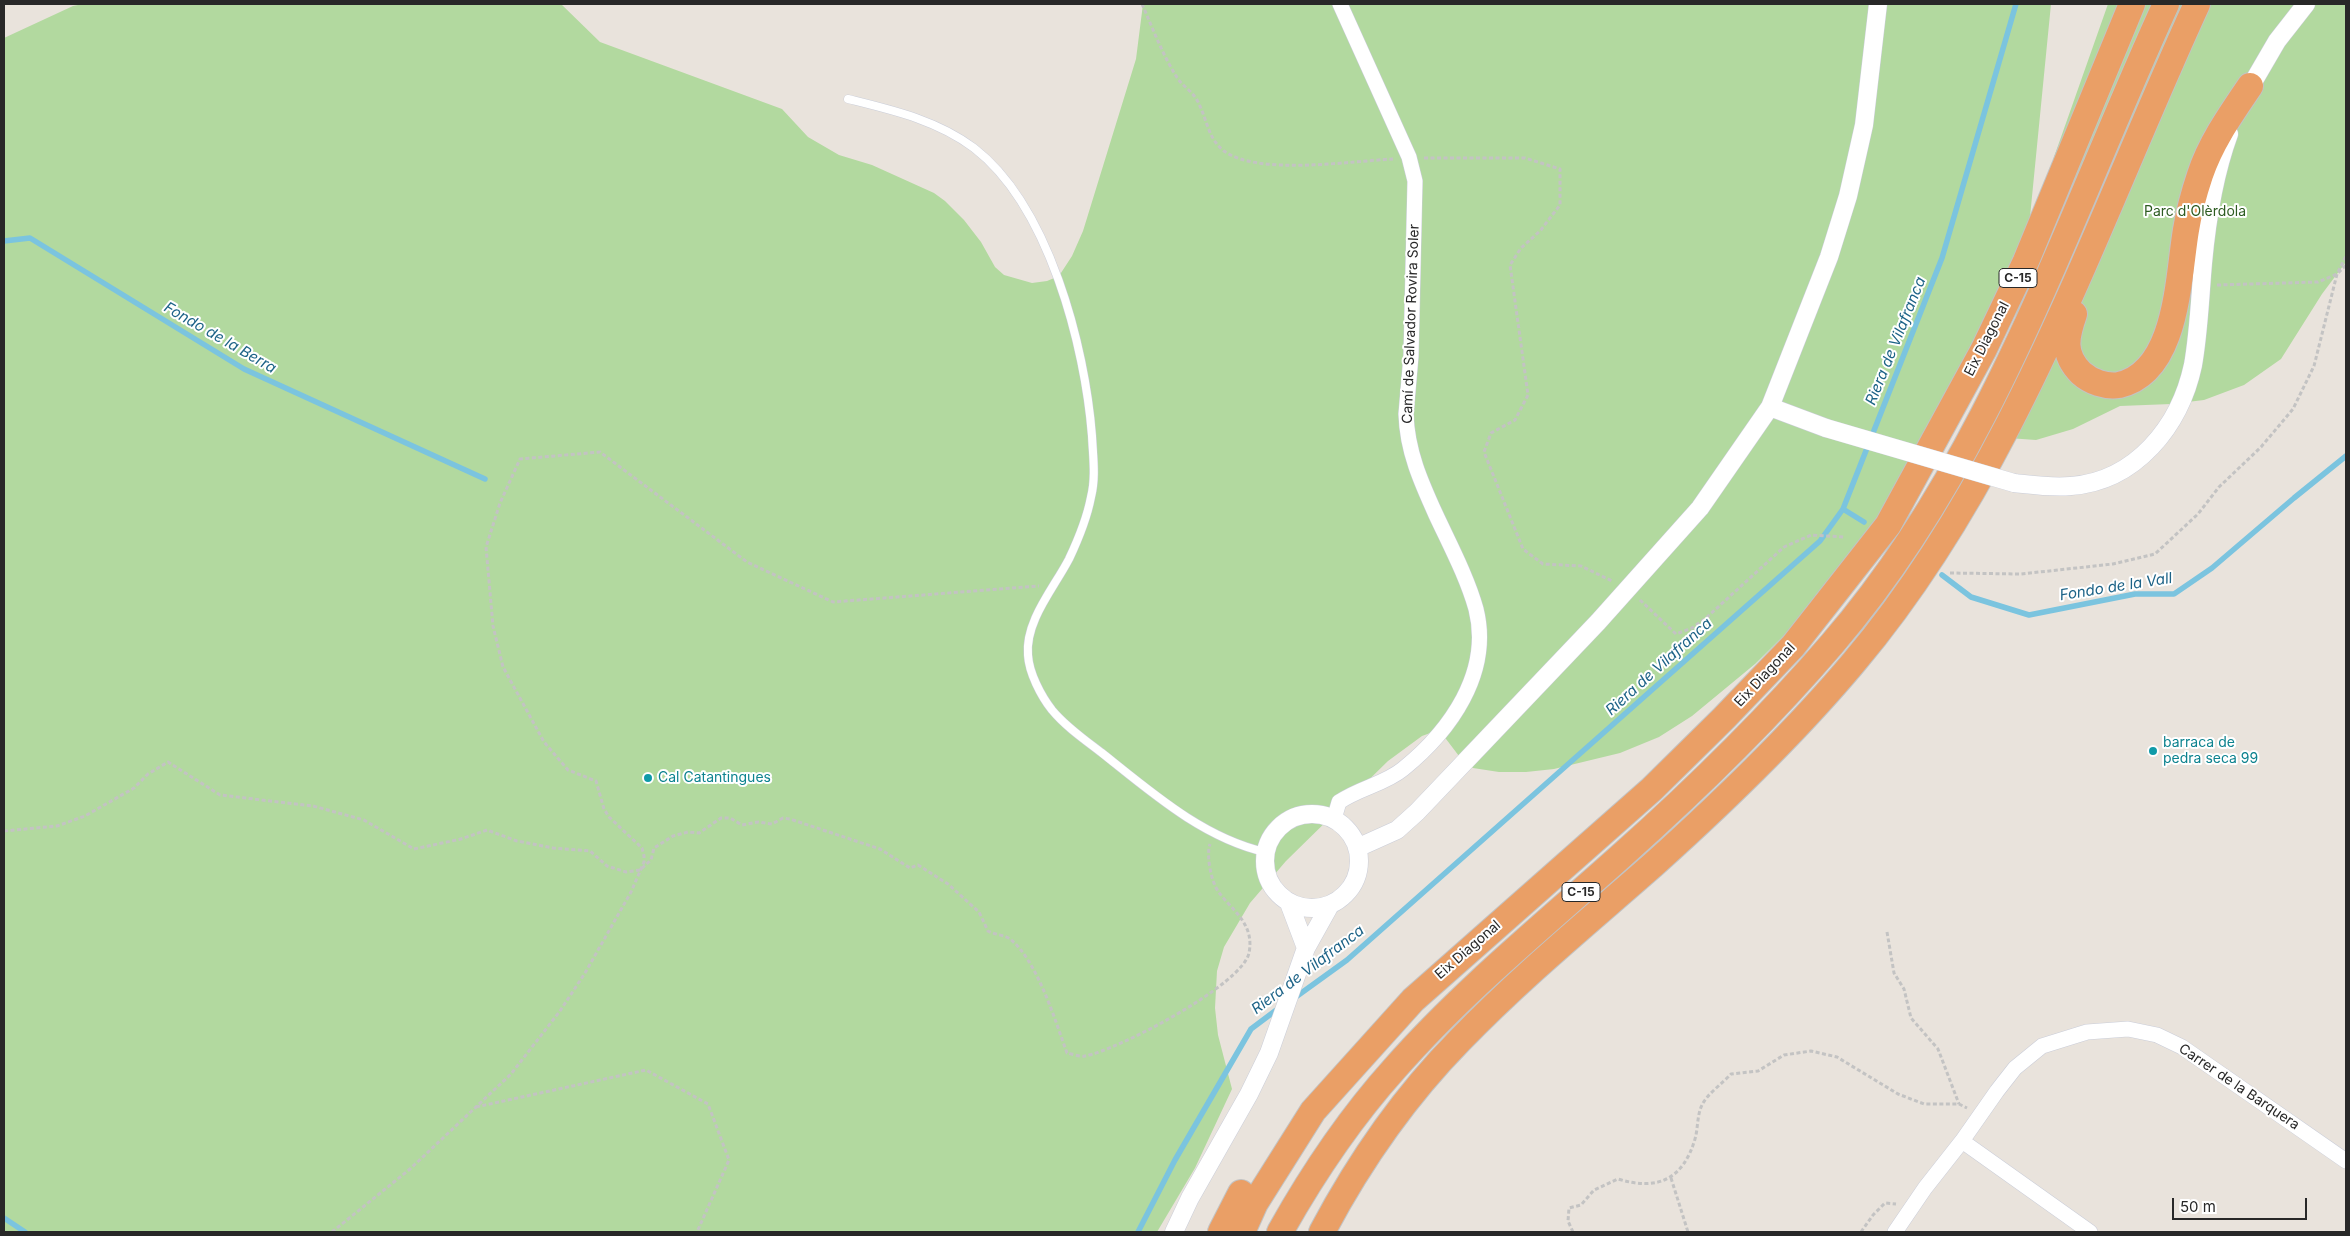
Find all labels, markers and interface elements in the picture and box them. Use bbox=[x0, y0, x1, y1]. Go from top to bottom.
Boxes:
park label: Parc d'Olèrdola bbox=[2144, 204, 2246, 220]
street label: Camí de Salvador Rovira Soler bbox=[1399, 224, 1423, 424]
road number: C-15 bbox=[1999, 268, 2037, 288]
water label: Riera de Vilafranca bbox=[1862, 274, 1930, 408]
water label: Fondo de la Berra bbox=[161, 299, 279, 377]
street label: Eix Diagonal bbox=[1961, 299, 2013, 379]
water label: Fondo de la Vall bbox=[2058, 569, 2174, 605]
water label: Riera de Vilafranca bbox=[1602, 615, 1716, 719]
street label: Eix Diagonal bbox=[1731, 640, 1799, 710]
place label: barraca de pedra seca 99 bbox=[2163, 735, 2258, 768]
marker: barraca de pedra seca 99 bbox=[2147, 745, 2159, 757]
place label: Cal Catantingues bbox=[658, 770, 771, 786]
marker: Cal Catantingues bbox=[642, 772, 654, 784]
road number: C-15 bbox=[1562, 882, 1600, 902]
street label: Eix Diagonal bbox=[1432, 917, 1504, 983]
water label: Riera de Vilafranca bbox=[1248, 922, 1368, 1018]
street label: Carrer de la Barquera bbox=[2175, 1040, 2303, 1134]
scale bar bbox=[2175, 1188, 2310, 1220]
text: 50 m bbox=[2180, 1197, 2216, 1216]

